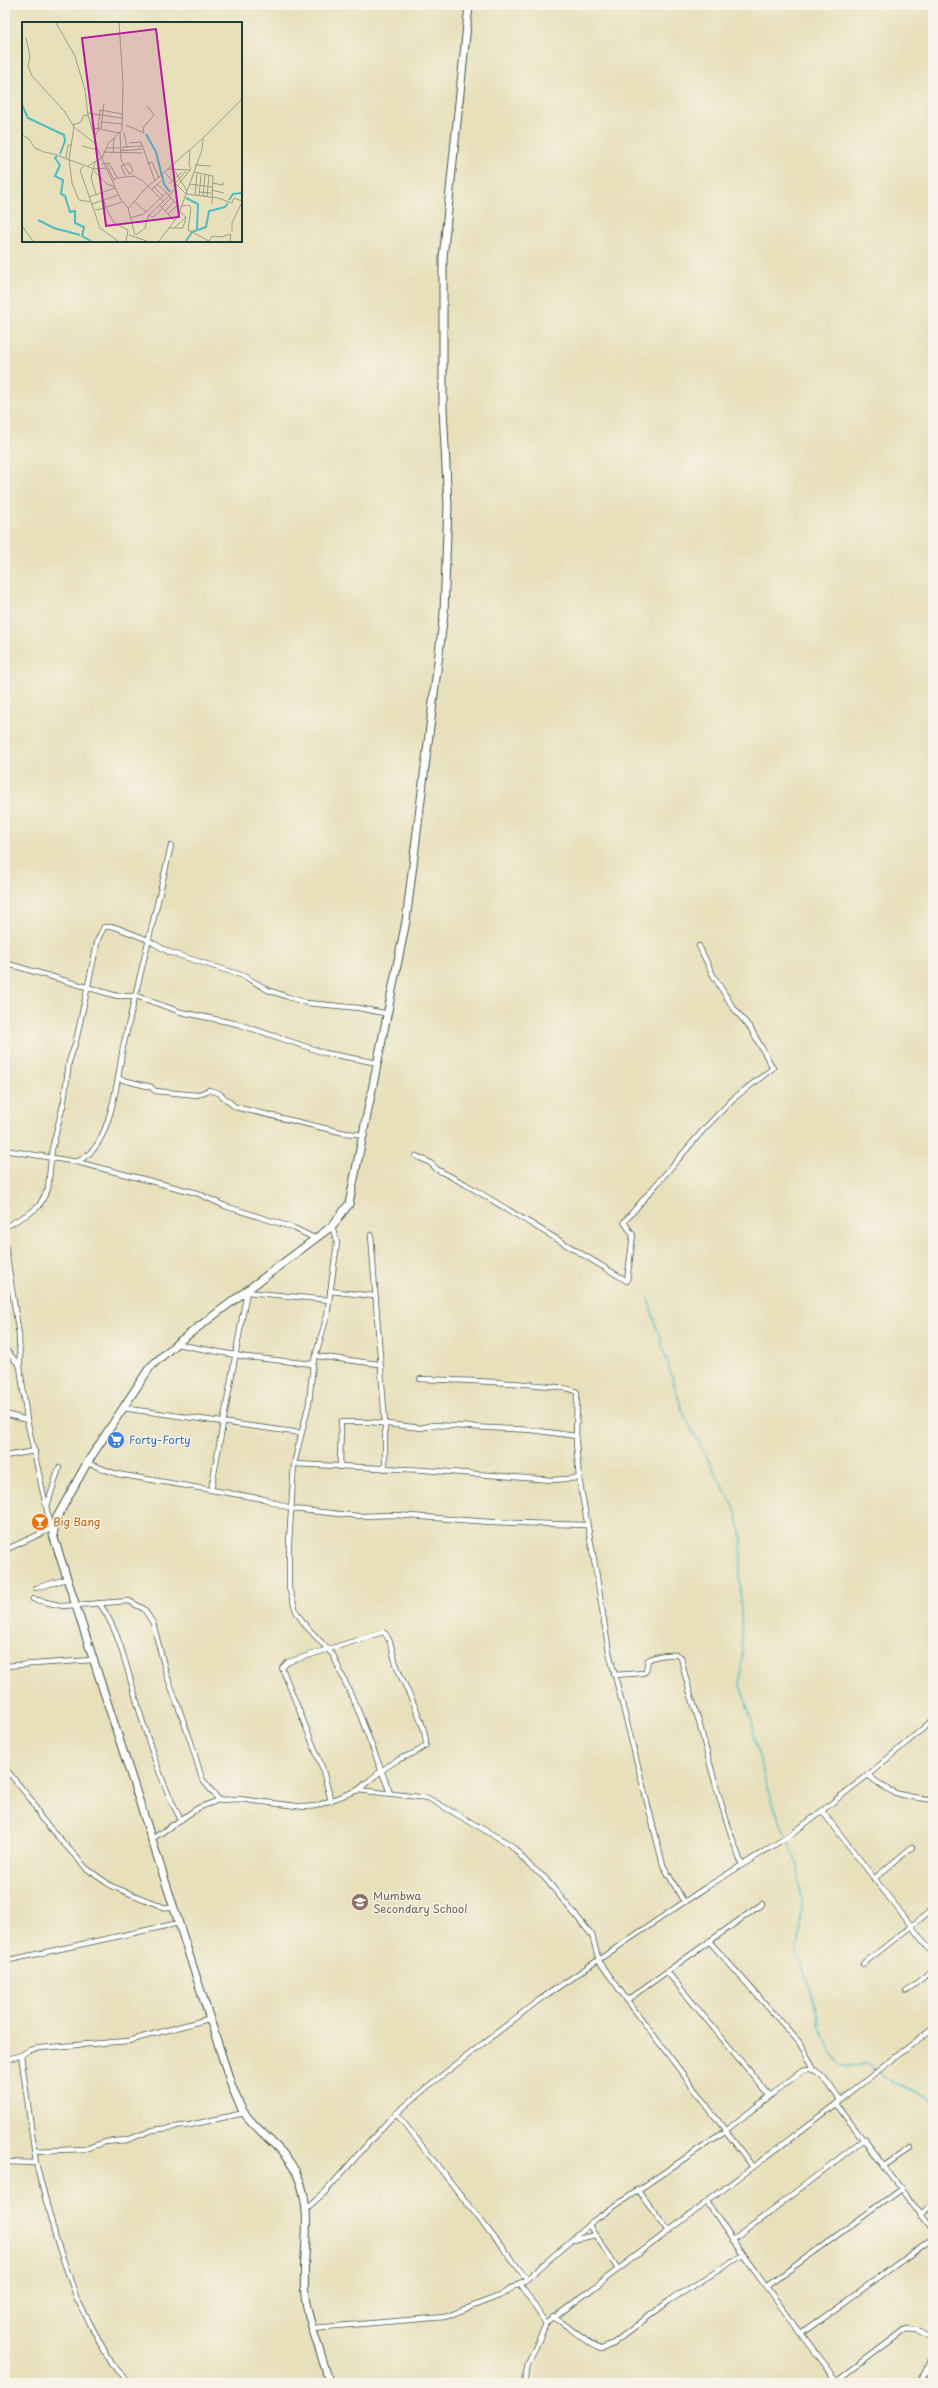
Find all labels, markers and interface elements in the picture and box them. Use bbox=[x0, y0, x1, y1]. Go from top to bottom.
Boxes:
inset map bbox=[22, 22, 242, 242]
supermarket icon: Forty-Forty bbox=[106, 1430, 126, 1450]
place label: Forty-Forty bbox=[129, 1431, 190, 1448]
bar icon: Big Bang bbox=[30, 1512, 50, 1532]
place label: Big Bang bbox=[53, 1513, 100, 1530]
place label: Mumbwa Secondary School bbox=[373, 1887, 467, 1917]
school or university icon: Mumbwa Secondary School bbox=[350, 1892, 370, 1912]

